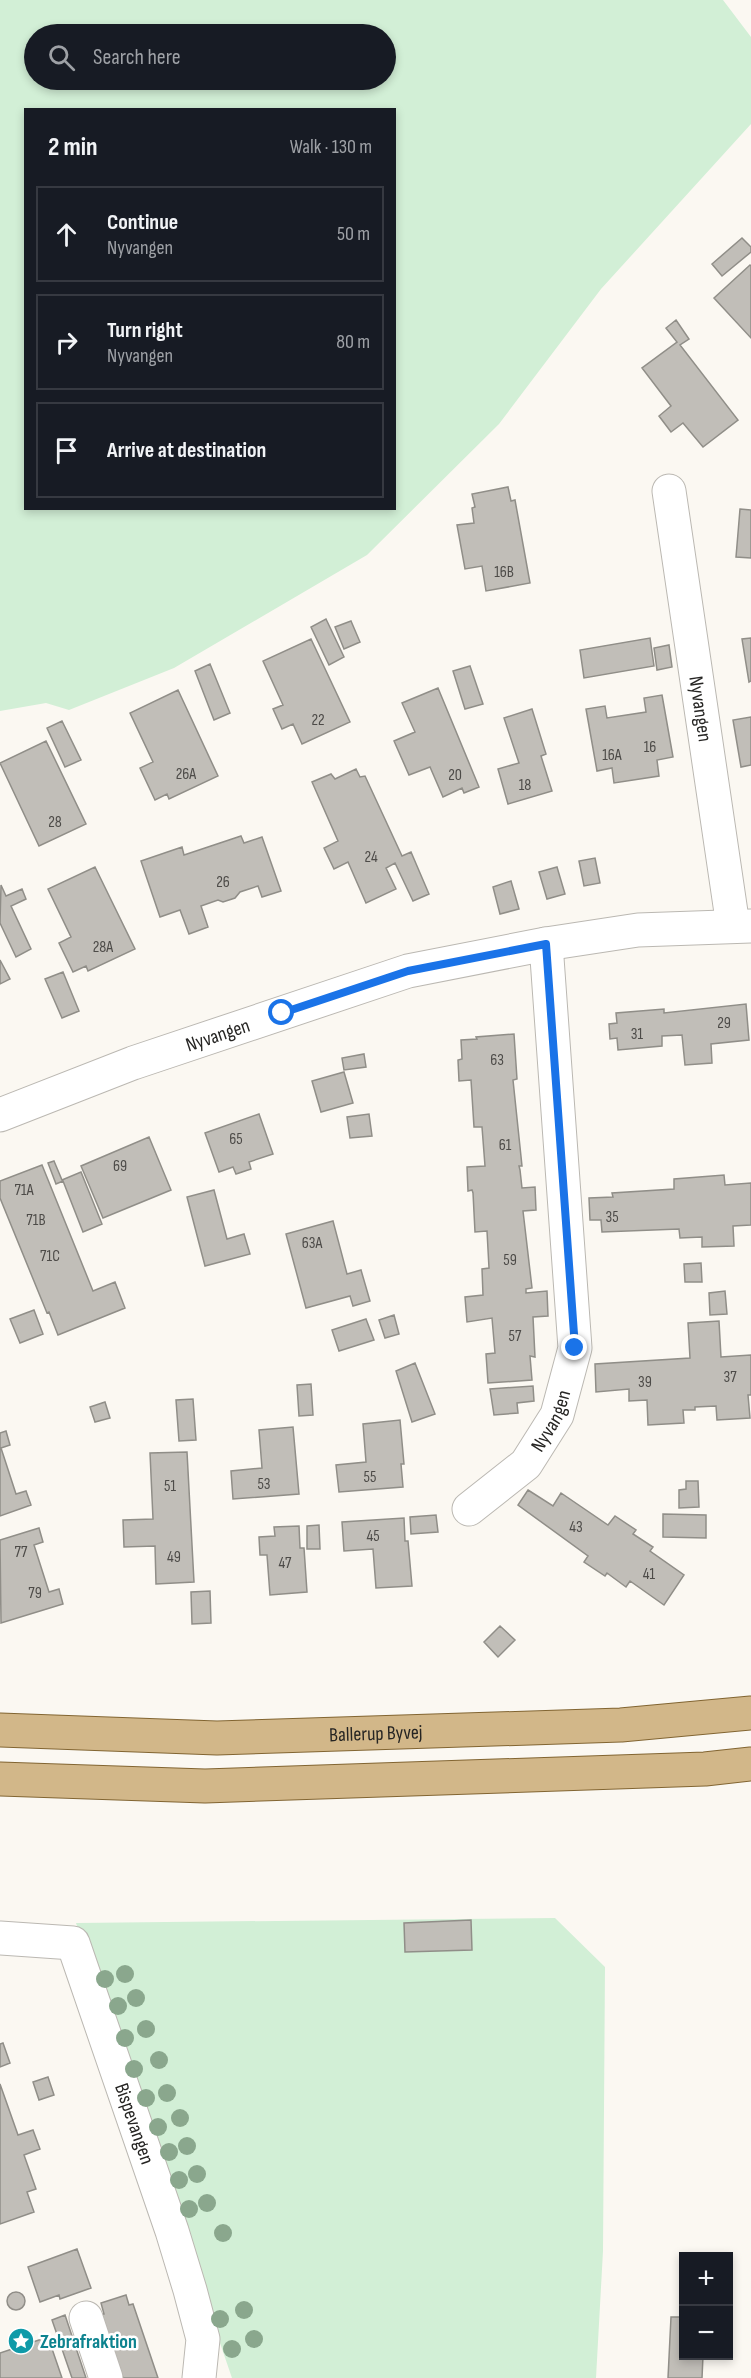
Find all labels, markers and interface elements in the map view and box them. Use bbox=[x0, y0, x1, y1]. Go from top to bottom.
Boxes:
search box bbox=[24, 24, 396, 90]
icon: search bbox=[45, 41, 78, 74]
text: Search here bbox=[93, 44, 180, 71]
text: 2 min bbox=[48, 132, 98, 163]
text: Walk · 130 m bbox=[290, 135, 372, 159]
text: Continue bbox=[107, 209, 178, 236]
icon: ahead bbox=[50, 218, 83, 251]
text: 50 m bbox=[337, 222, 370, 246]
text: Nyvangen bbox=[107, 236, 173, 260]
text: Turn right bbox=[107, 317, 183, 344]
icon: right bbox=[50, 326, 83, 359]
text: 80 m bbox=[336, 330, 370, 354]
text: Nyvangen bbox=[107, 344, 173, 368]
icon: arrive bbox=[50, 434, 83, 467]
text: Arrive at destination bbox=[107, 437, 266, 464]
house number: 16B bbox=[494, 563, 514, 582]
street label: Nyvangen bbox=[683, 674, 717, 743]
house number: 22 bbox=[311, 711, 325, 730]
house number: 16 bbox=[644, 738, 656, 757]
house number: 16A bbox=[602, 746, 622, 765]
house number: 26A bbox=[176, 765, 196, 784]
house number: 20 bbox=[448, 766, 462, 785]
house number: 18 bbox=[519, 776, 531, 795]
house number: 28 bbox=[48, 813, 62, 832]
house number: 24 bbox=[364, 848, 378, 867]
house number: 26 bbox=[216, 873, 230, 892]
house number: 28A bbox=[93, 938, 113, 957]
route start bbox=[268, 999, 294, 1025]
street label: Nyvangen bbox=[183, 1014, 253, 1058]
house number: 29 bbox=[717, 1014, 731, 1033]
house number: 31 bbox=[631, 1025, 644, 1044]
house number: 63 bbox=[490, 1051, 504, 1070]
house number: 65 bbox=[229, 1130, 243, 1149]
house number: 61 bbox=[499, 1136, 512, 1155]
house number: 69 bbox=[113, 1157, 127, 1176]
house number: 71A bbox=[14, 1181, 34, 1200]
house number: 35 bbox=[605, 1208, 619, 1227]
house number: 71B bbox=[26, 1211, 46, 1230]
house number: 63A bbox=[302, 1234, 322, 1253]
house number: 71C bbox=[40, 1247, 60, 1266]
house number: 59 bbox=[503, 1251, 517, 1270]
house number: 57 bbox=[509, 1327, 522, 1346]
route end bbox=[561, 1334, 587, 1360]
house number: 37 bbox=[723, 1368, 737, 1387]
house number: 39 bbox=[638, 1373, 652, 1392]
street label: Nyvangen bbox=[526, 1388, 576, 1456]
house number: 55 bbox=[364, 1468, 376, 1487]
house number: 53 bbox=[257, 1475, 271, 1494]
house number: 51 bbox=[164, 1477, 176, 1496]
house number: 43 bbox=[569, 1518, 583, 1537]
house number: 45 bbox=[366, 1527, 380, 1546]
house number: 77 bbox=[15, 1543, 28, 1562]
house number: 49 bbox=[167, 1548, 181, 1567]
house number: 47 bbox=[279, 1554, 292, 1573]
house number: 41 bbox=[643, 1565, 656, 1584]
house number: 79 bbox=[28, 1584, 42, 1603]
street label: Ballerup Byvej bbox=[329, 1720, 423, 1747]
street label: Bispevangen bbox=[109, 2080, 159, 2168]
map controls bbox=[679, 2252, 733, 2360]
button: + bbox=[679, 2252, 733, 2306]
button: − bbox=[679, 2306, 733, 2360]
place icon: Zebrafraktion bbox=[6, 2326, 36, 2356]
place label: Zebrafraktion bbox=[40, 2330, 137, 2354]

